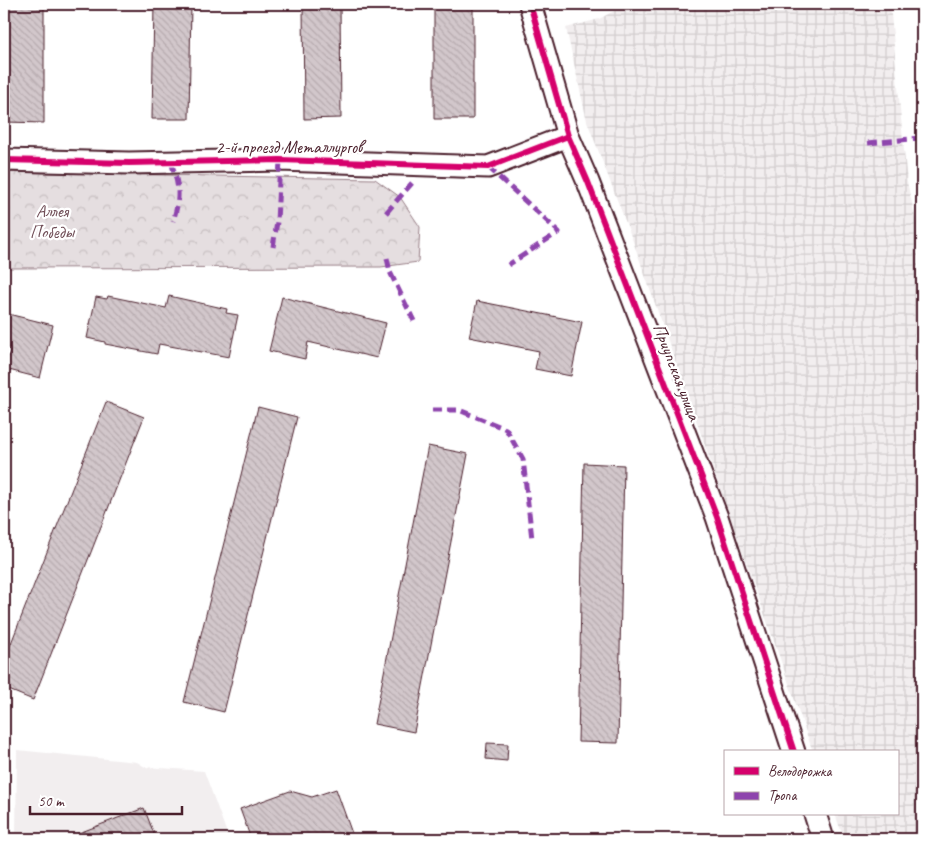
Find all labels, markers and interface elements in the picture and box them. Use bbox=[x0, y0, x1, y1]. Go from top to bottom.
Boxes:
street label: 2-й проезд Металлургов bbox=[216, 136, 367, 158]
park label: Аллея Победы bbox=[30, 200, 75, 243]
street label: Приупская улица bbox=[648, 320, 706, 425]
legend bbox=[724, 750, 898, 816]
text: Велодорожка bbox=[768, 762, 832, 781]
scale bar bbox=[30, 783, 182, 815]
text: Тропа bbox=[768, 786, 797, 805]
text: 50 m bbox=[38, 792, 65, 811]

